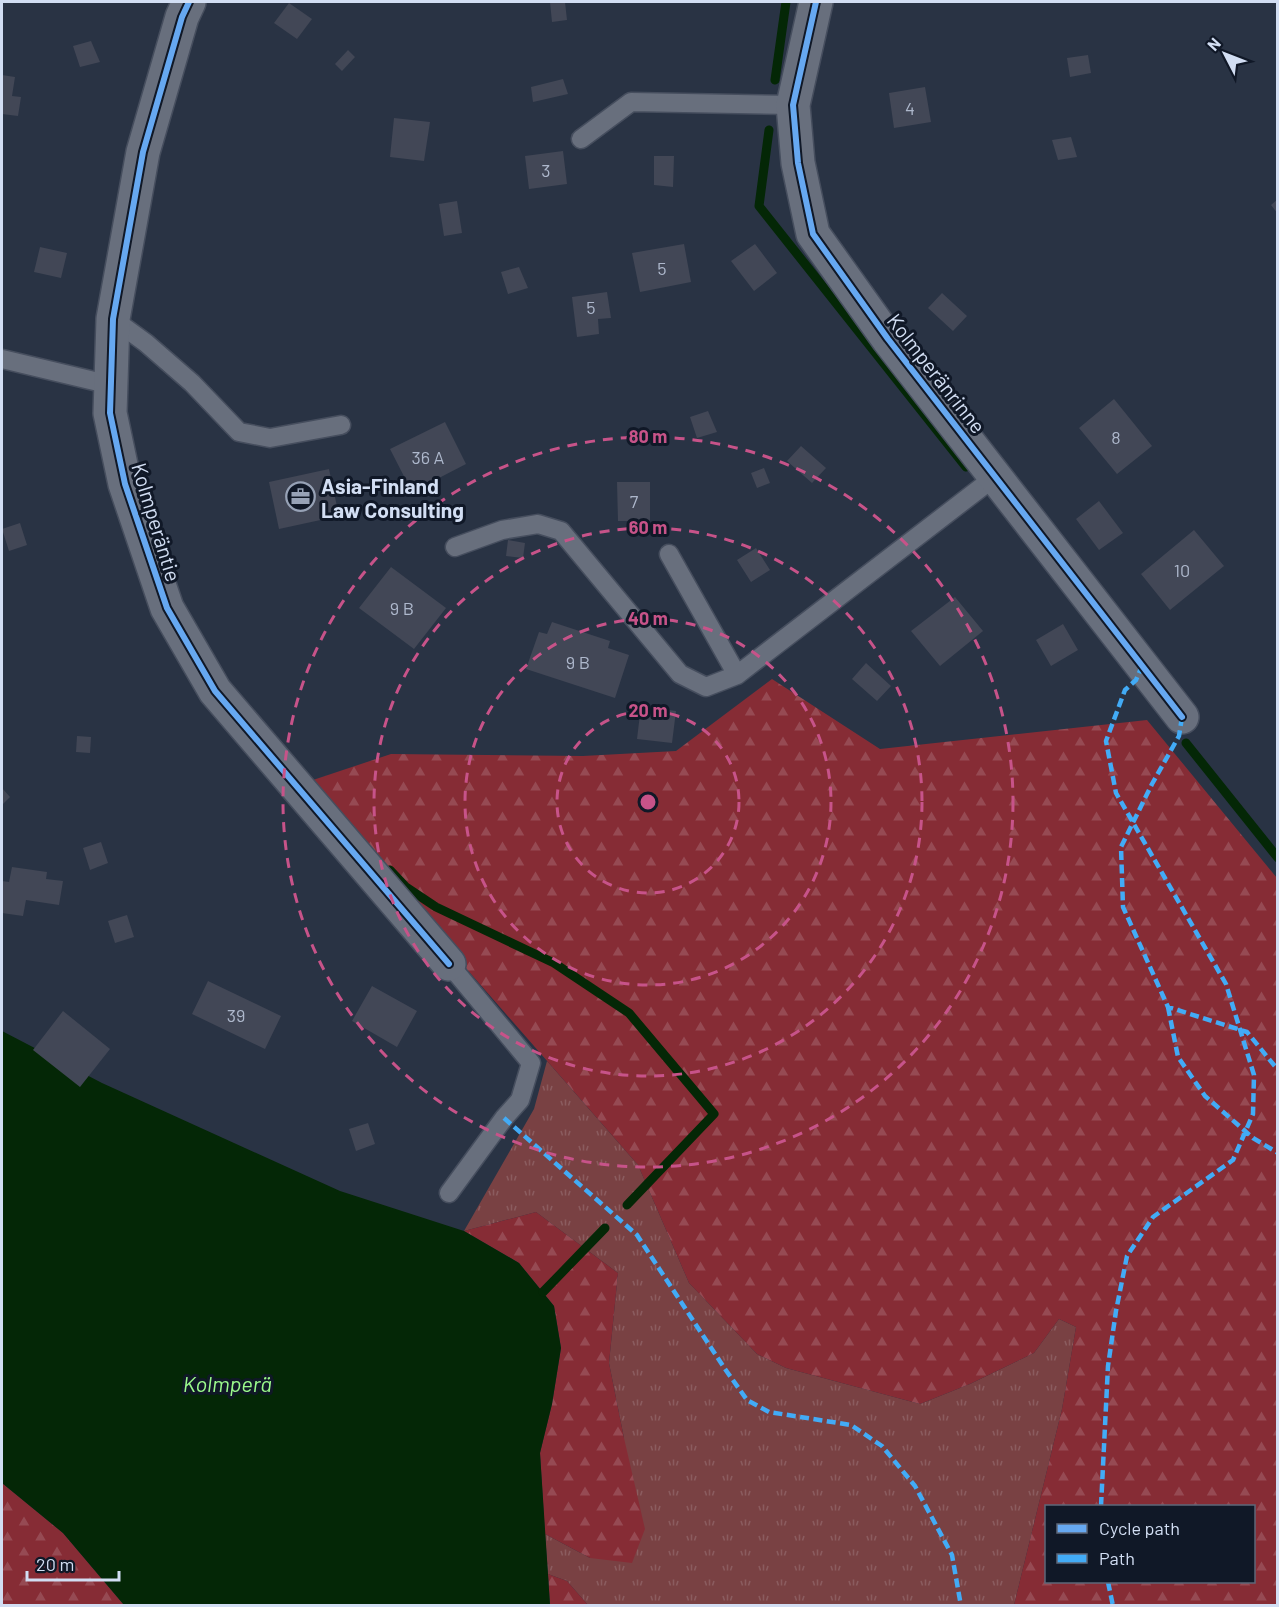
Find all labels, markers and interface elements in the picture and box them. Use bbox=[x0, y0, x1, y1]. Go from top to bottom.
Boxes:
north arrow bbox=[1195, 24, 1255, 84]
text: N bbox=[1203, 33, 1224, 54]
house number: 4 bbox=[905, 97, 915, 119]
house number: 3 bbox=[541, 159, 551, 181]
house number: 5 bbox=[657, 257, 667, 279]
house number: 5 bbox=[586, 296, 596, 318]
street label: Kolmperänrinne bbox=[882, 308, 992, 438]
text: 80 m bbox=[629, 425, 667, 447]
house number: 8 bbox=[1111, 426, 1121, 448]
house number: 36 A bbox=[411, 446, 445, 468]
street label: Kolmperäntie bbox=[127, 460, 187, 584]
place label: Asia-Finland Law Consulting bbox=[321, 473, 464, 522]
office icon: Asia-Finland Law Consulting bbox=[284, 481, 316, 513]
house number: 7 bbox=[630, 490, 639, 512]
text: 60 m bbox=[629, 516, 667, 538]
house number: 10 bbox=[1174, 559, 1190, 581]
house number: 9 B bbox=[390, 597, 414, 619]
text: 40 m bbox=[628, 607, 668, 629]
house number: 9 B bbox=[566, 651, 590, 673]
text: 20 m bbox=[629, 699, 667, 721]
centre of rings bbox=[638, 792, 658, 812]
house number: 39 bbox=[227, 1004, 245, 1026]
water label: Kolmperä bbox=[183, 1370, 271, 1396]
legend bbox=[1045, 1505, 1255, 1583]
text: Cycle path bbox=[1099, 1517, 1180, 1539]
scale bar bbox=[27, 1544, 118, 1582]
text: Path bbox=[1099, 1547, 1135, 1569]
text: 20 m bbox=[36, 1553, 74, 1575]

